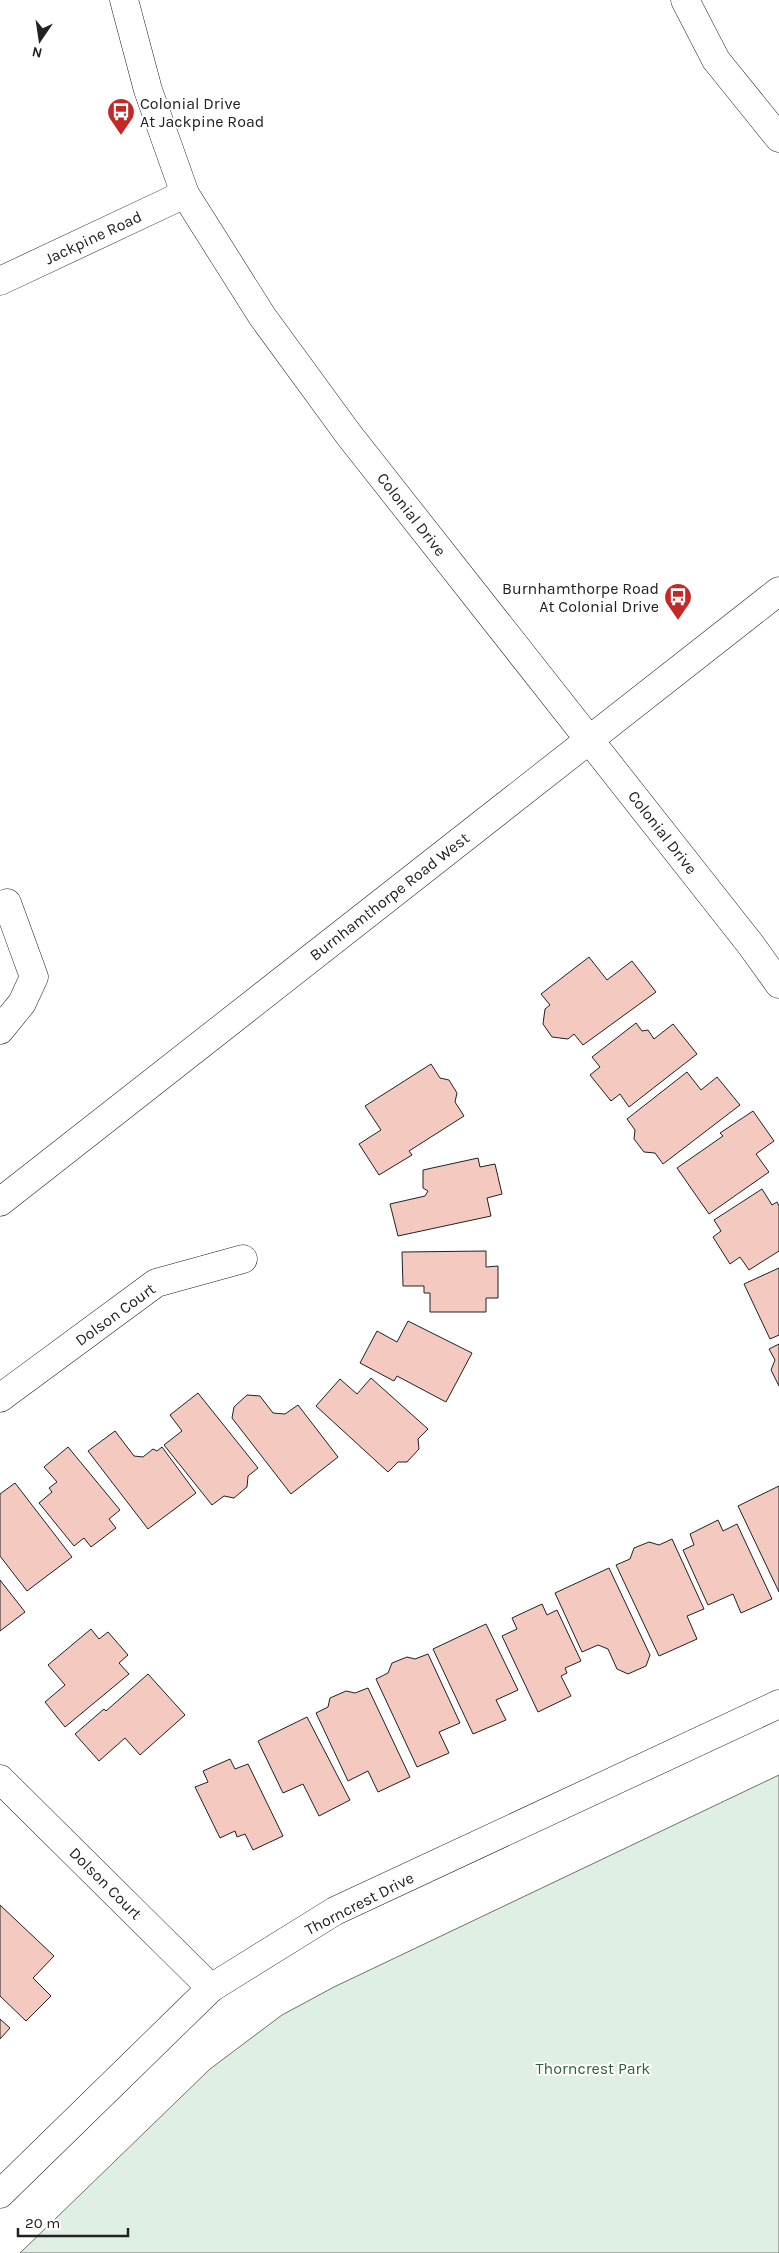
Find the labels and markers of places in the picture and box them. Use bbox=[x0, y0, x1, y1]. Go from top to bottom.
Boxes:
place label: Colonial Drive At Jackpine Road bbox=[140, 94, 264, 131]
bus stop icon: Colonial Drive At Jackpine Road bbox=[106, 97, 136, 136]
place label: Burnhamthorpe Road At Colonial Drive bbox=[502, 579, 659, 616]
bus stop icon: Burnhamthorpe Road At Colonial Drive bbox=[663, 582, 693, 621]

